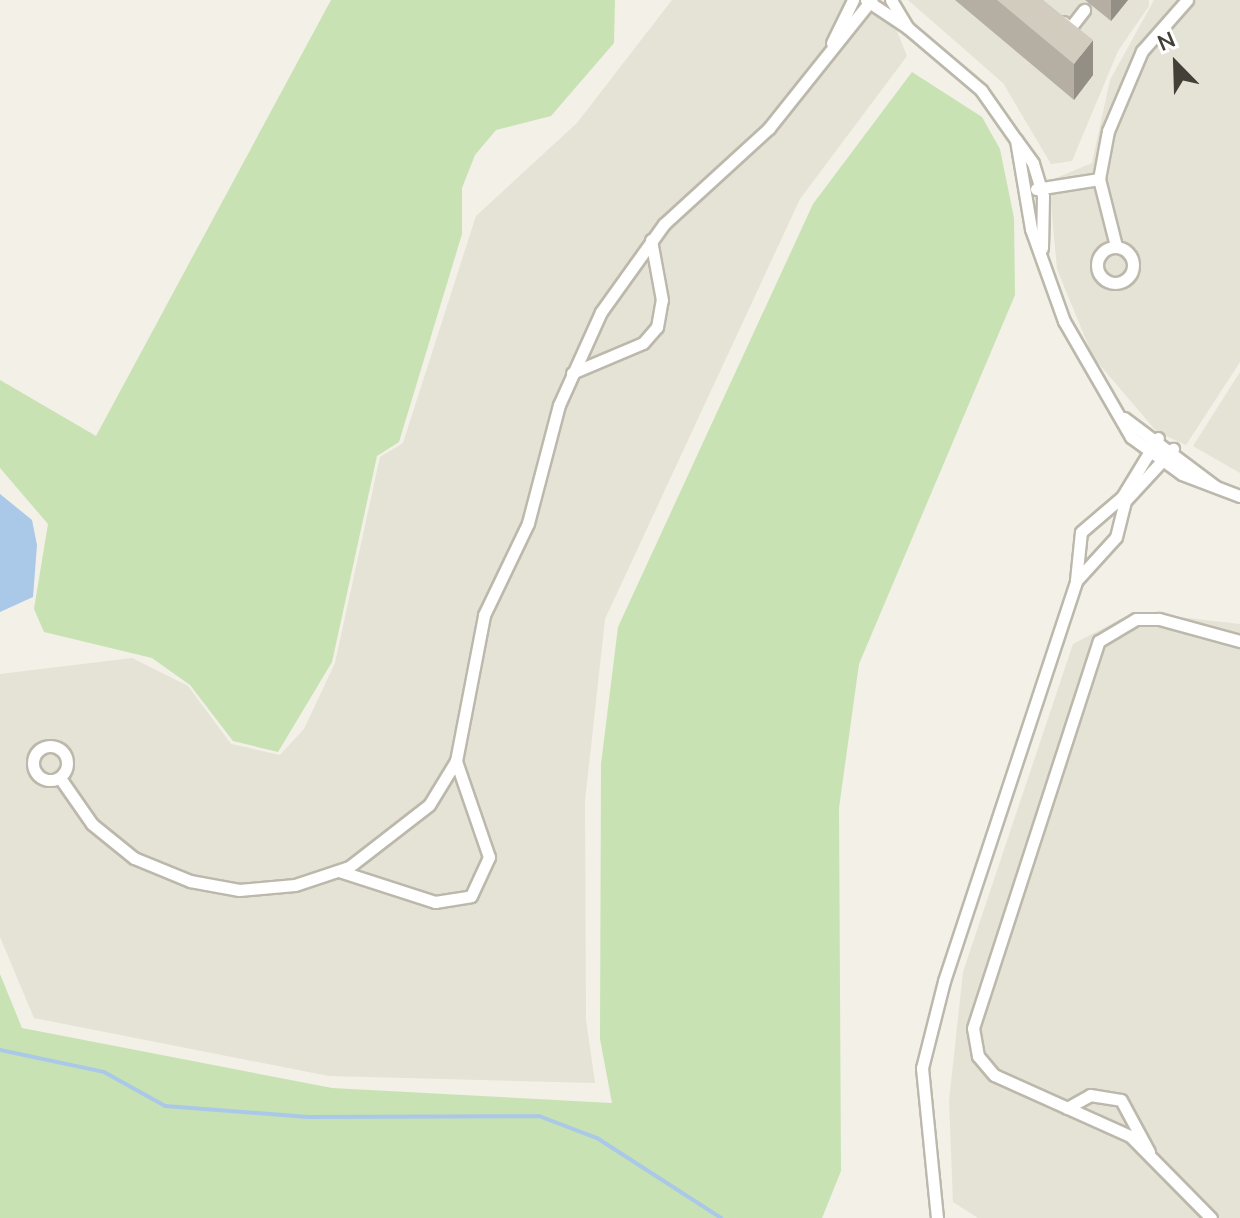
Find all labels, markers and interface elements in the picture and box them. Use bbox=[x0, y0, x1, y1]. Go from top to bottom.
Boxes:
north arrow bbox=[1136, 24, 1216, 104]
text: N bbox=[1153, 25, 1180, 59]

